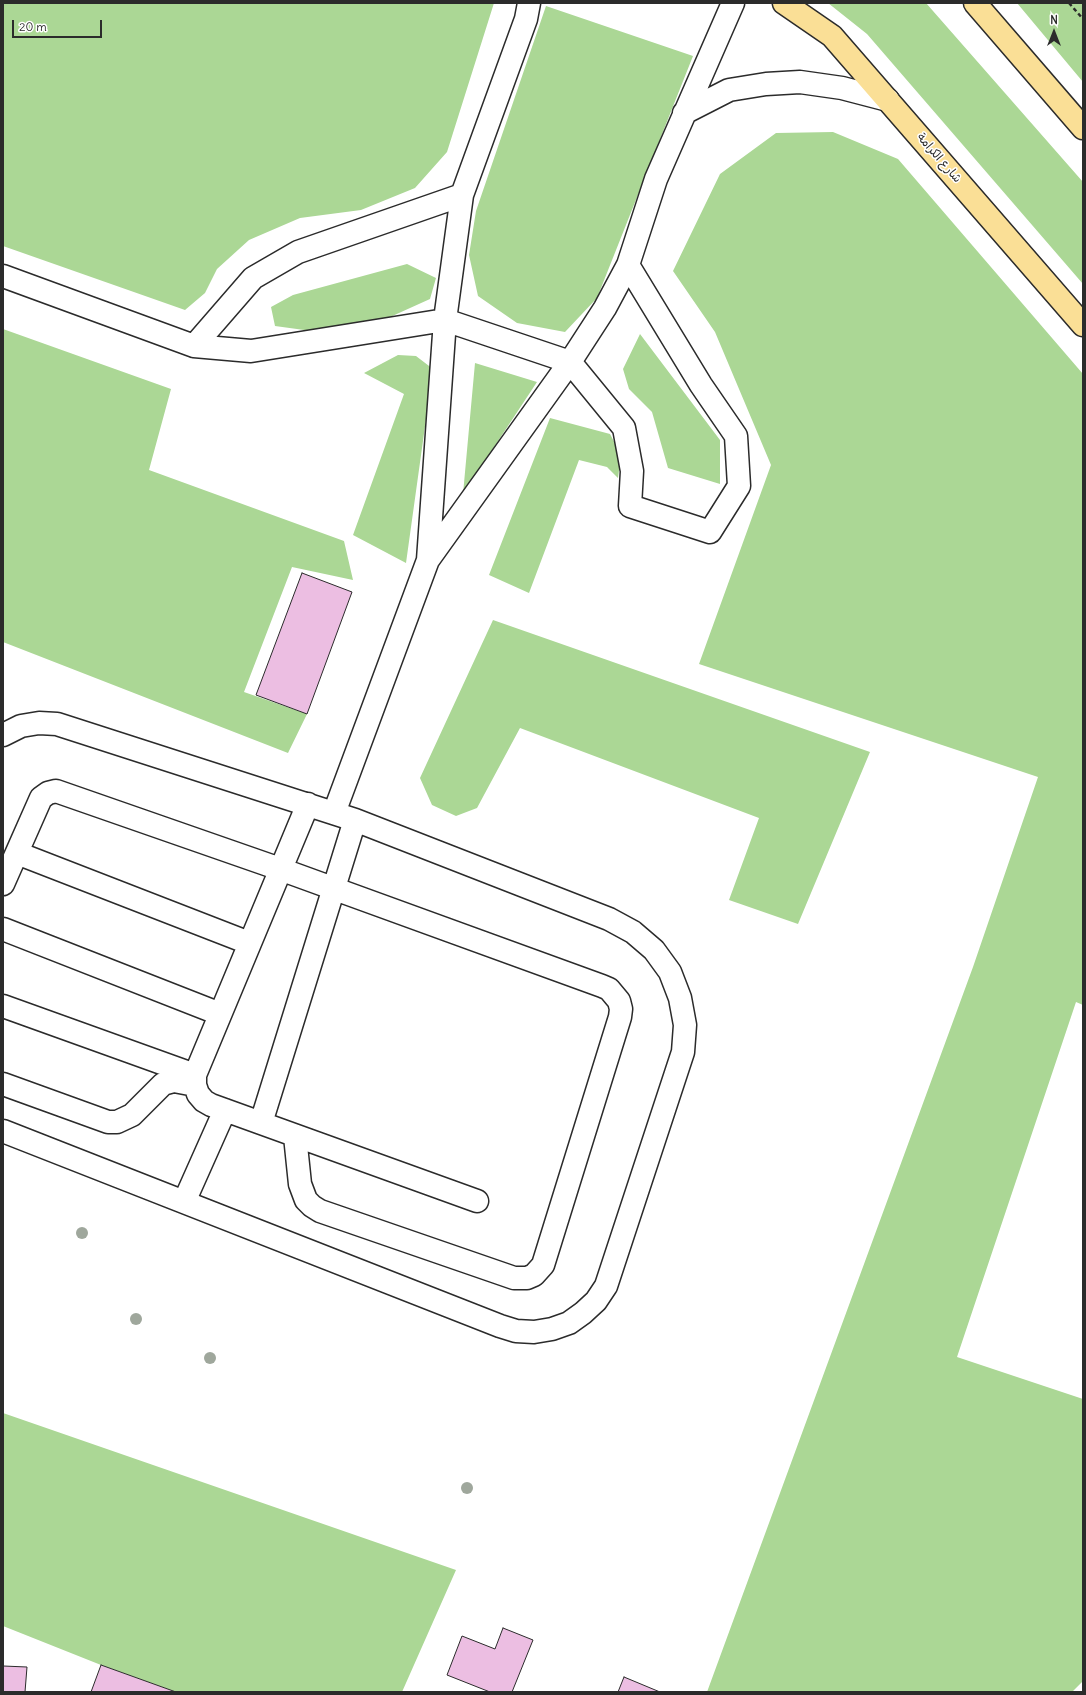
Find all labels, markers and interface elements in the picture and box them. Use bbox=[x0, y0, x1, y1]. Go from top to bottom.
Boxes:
scale bar bbox=[14, 12, 104, 38]
north arrow bbox=[1034, 12, 1074, 52]
text: N bbox=[1050, 13, 1058, 27]
text: 20 m bbox=[19, 19, 47, 34]
street label: شارع الكرامة bbox=[914, 130, 964, 186]

